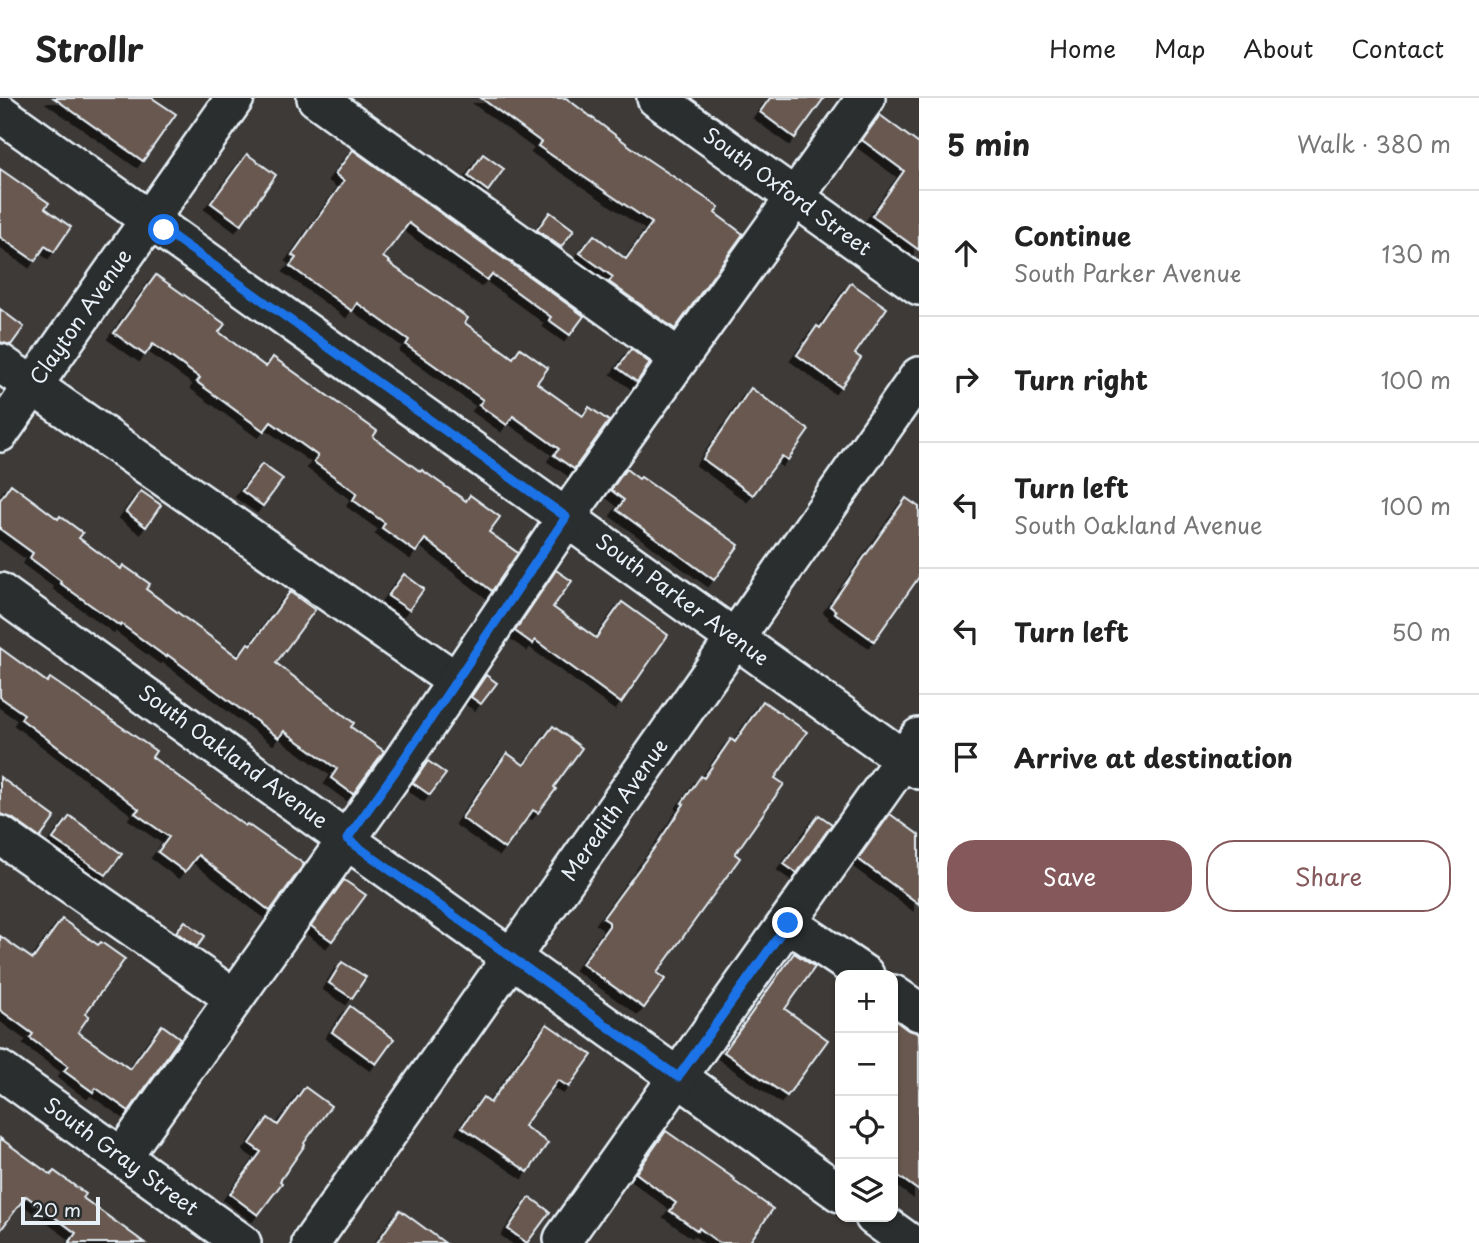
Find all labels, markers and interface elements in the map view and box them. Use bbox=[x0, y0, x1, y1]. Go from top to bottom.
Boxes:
text: Strollr bbox=[35, 23, 144, 73]
text: Home bbox=[1049, 30, 1116, 66]
text: Map bbox=[1154, 30, 1205, 66]
text: About bbox=[1243, 30, 1313, 66]
text: Contact bbox=[1351, 30, 1444, 66]
street label: South Oxford Street bbox=[697, 118, 879, 263]
text: 5 min bbox=[947, 121, 1030, 166]
text: Walk · 380 m bbox=[1297, 126, 1451, 161]
route start bbox=[148, 214, 179, 245]
text: Continue bbox=[1014, 216, 1131, 255]
icon: ahead bbox=[947, 234, 985, 272]
text: 130 m bbox=[1381, 236, 1451, 271]
street label: Clayton Avenue bbox=[20, 241, 138, 390]
text: South Parker Avenue bbox=[1014, 255, 1241, 290]
icon: right bbox=[947, 360, 985, 398]
text: Turn right bbox=[1014, 360, 1148, 399]
text: 100 m bbox=[1381, 362, 1451, 397]
text: Turn left bbox=[1014, 468, 1129, 507]
icon: left bbox=[947, 486, 985, 524]
text: 100 m bbox=[1381, 488, 1451, 523]
text: South Oakland Avenue bbox=[1014, 507, 1263, 542]
street label: South Parker Avenue bbox=[590, 524, 777, 672]
icon: left bbox=[947, 612, 985, 650]
text: Turn left bbox=[1014, 612, 1129, 651]
text: 50 m bbox=[1391, 614, 1451, 649]
street label: South Oakland Avenue bbox=[133, 676, 335, 835]
street label: Meredith Avenue bbox=[552, 731, 675, 887]
icon: arrive bbox=[947, 738, 985, 776]
text: Arrive at destination bbox=[1014, 738, 1293, 777]
button: Save bbox=[947, 840, 1192, 912]
button: Share bbox=[1206, 840, 1451, 912]
route end bbox=[772, 907, 803, 938]
map controls bbox=[835, 970, 898, 1222]
button: + bbox=[835, 970, 898, 1033]
button: − bbox=[835, 1033, 898, 1096]
street label: South Gray Street bbox=[38, 1088, 206, 1222]
button: locate bbox=[835, 1096, 898, 1159]
button: layers bbox=[835, 1159, 898, 1222]
scale bar bbox=[21, 1194, 100, 1226]
text: 20 m bbox=[32, 1195, 81, 1223]

